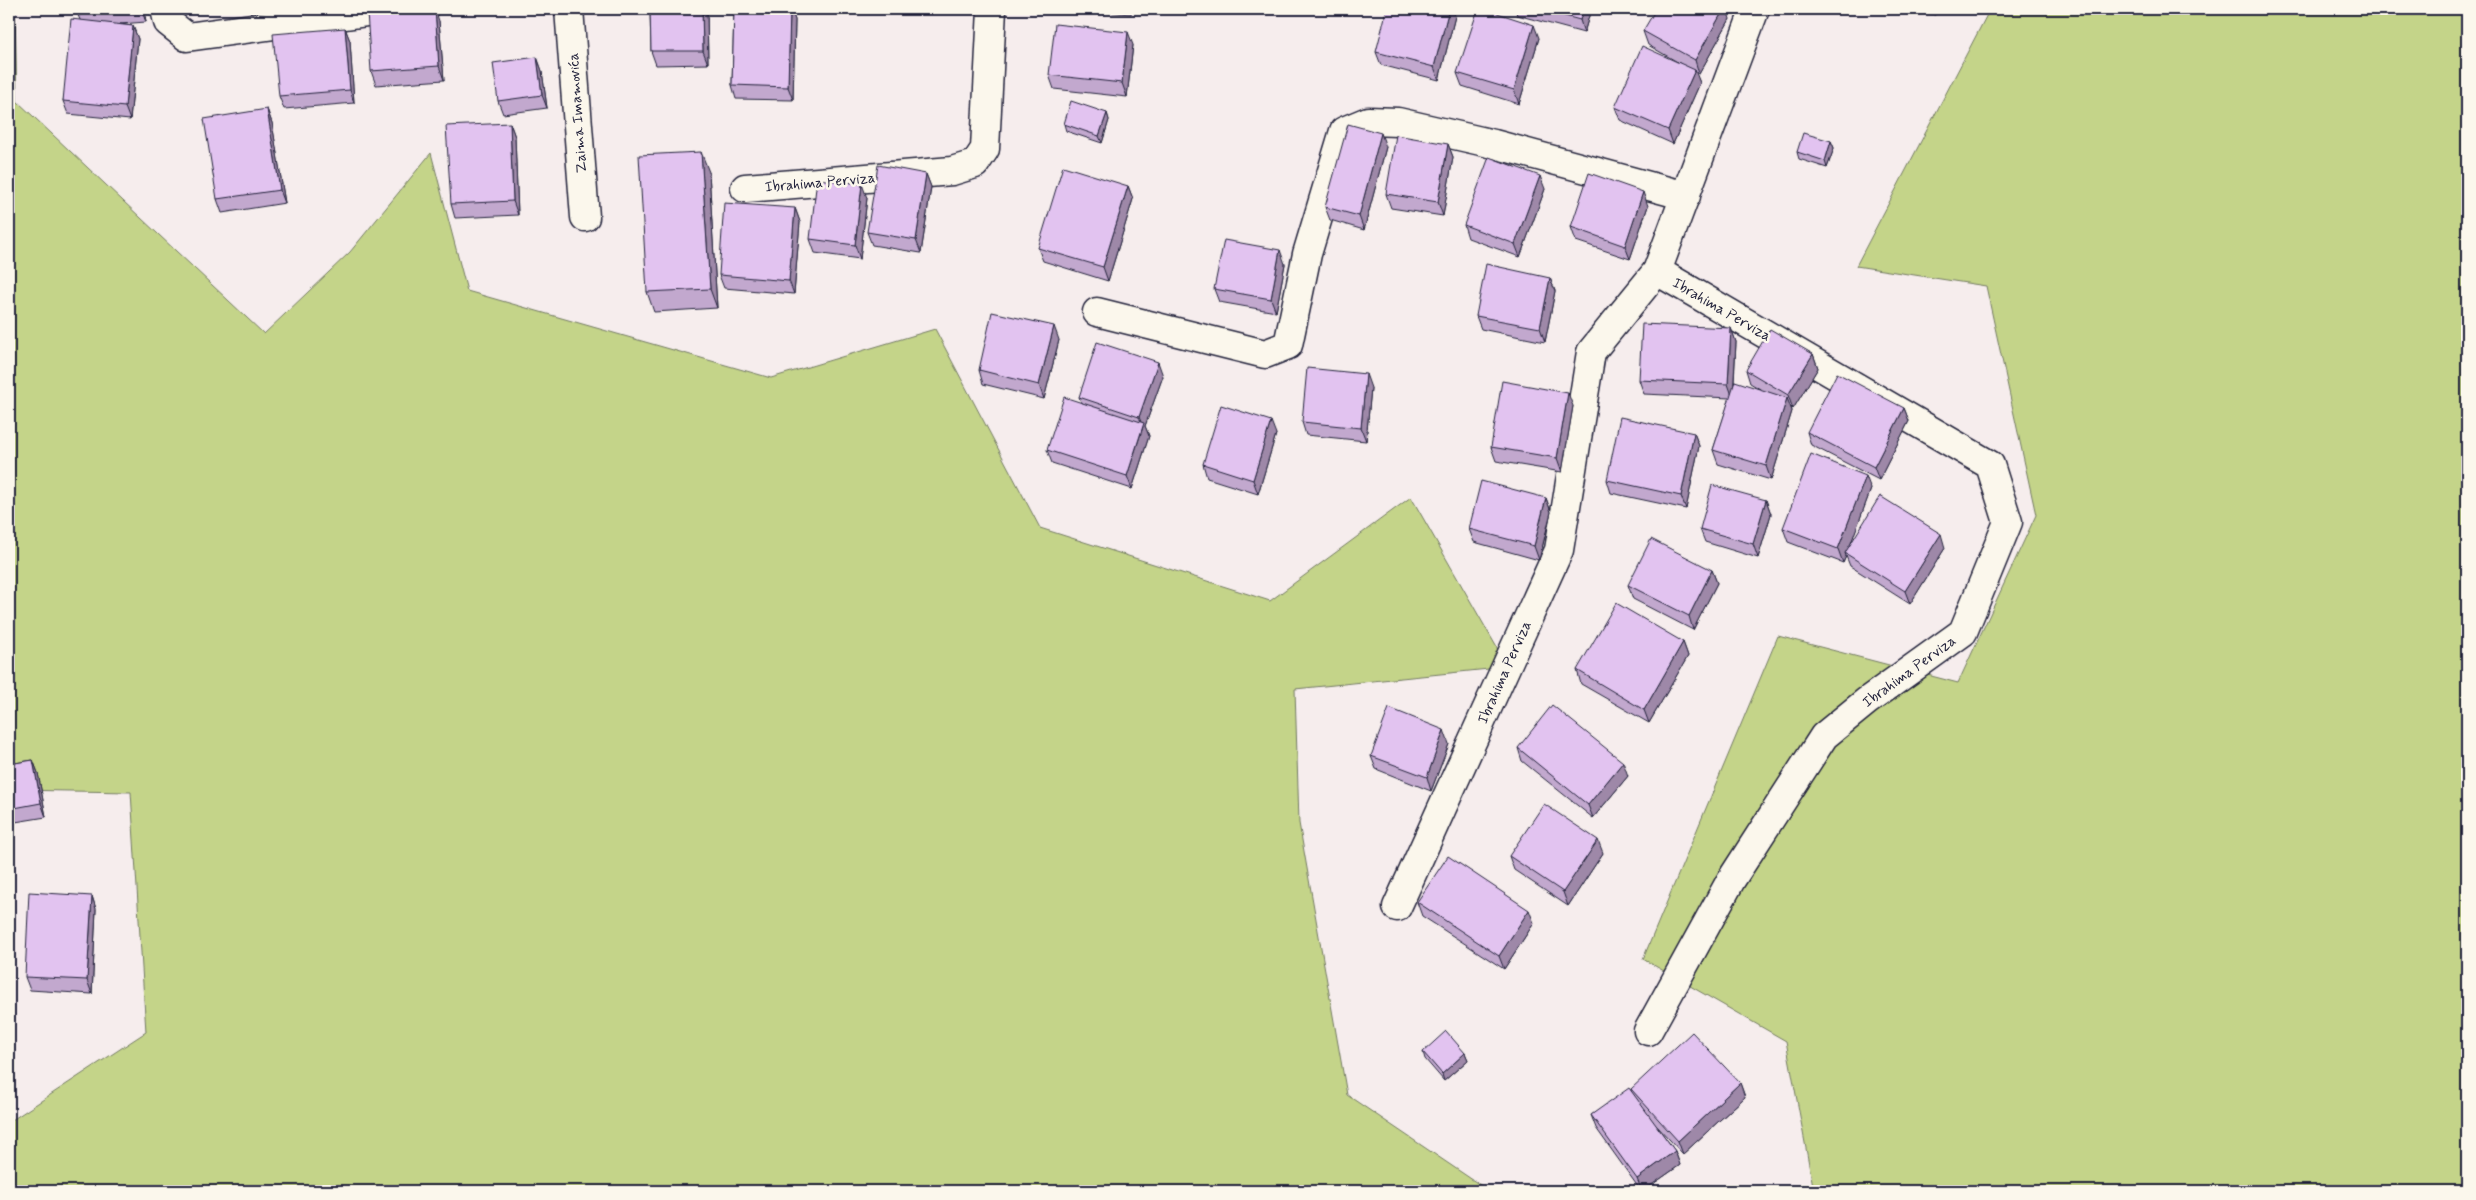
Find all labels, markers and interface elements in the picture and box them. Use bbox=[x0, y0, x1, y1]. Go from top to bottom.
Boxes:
street label: Zaima Imamovića bbox=[564, 52, 592, 174]
street label: Ibrahima Perviza bbox=[764, 168, 876, 198]
street label: Ibrahima Perviza bbox=[1668, 273, 1775, 346]
street label: Ibrahima Perviza bbox=[1473, 617, 1537, 727]
street label: Ibrahima Perviza bbox=[1859, 631, 1961, 712]

